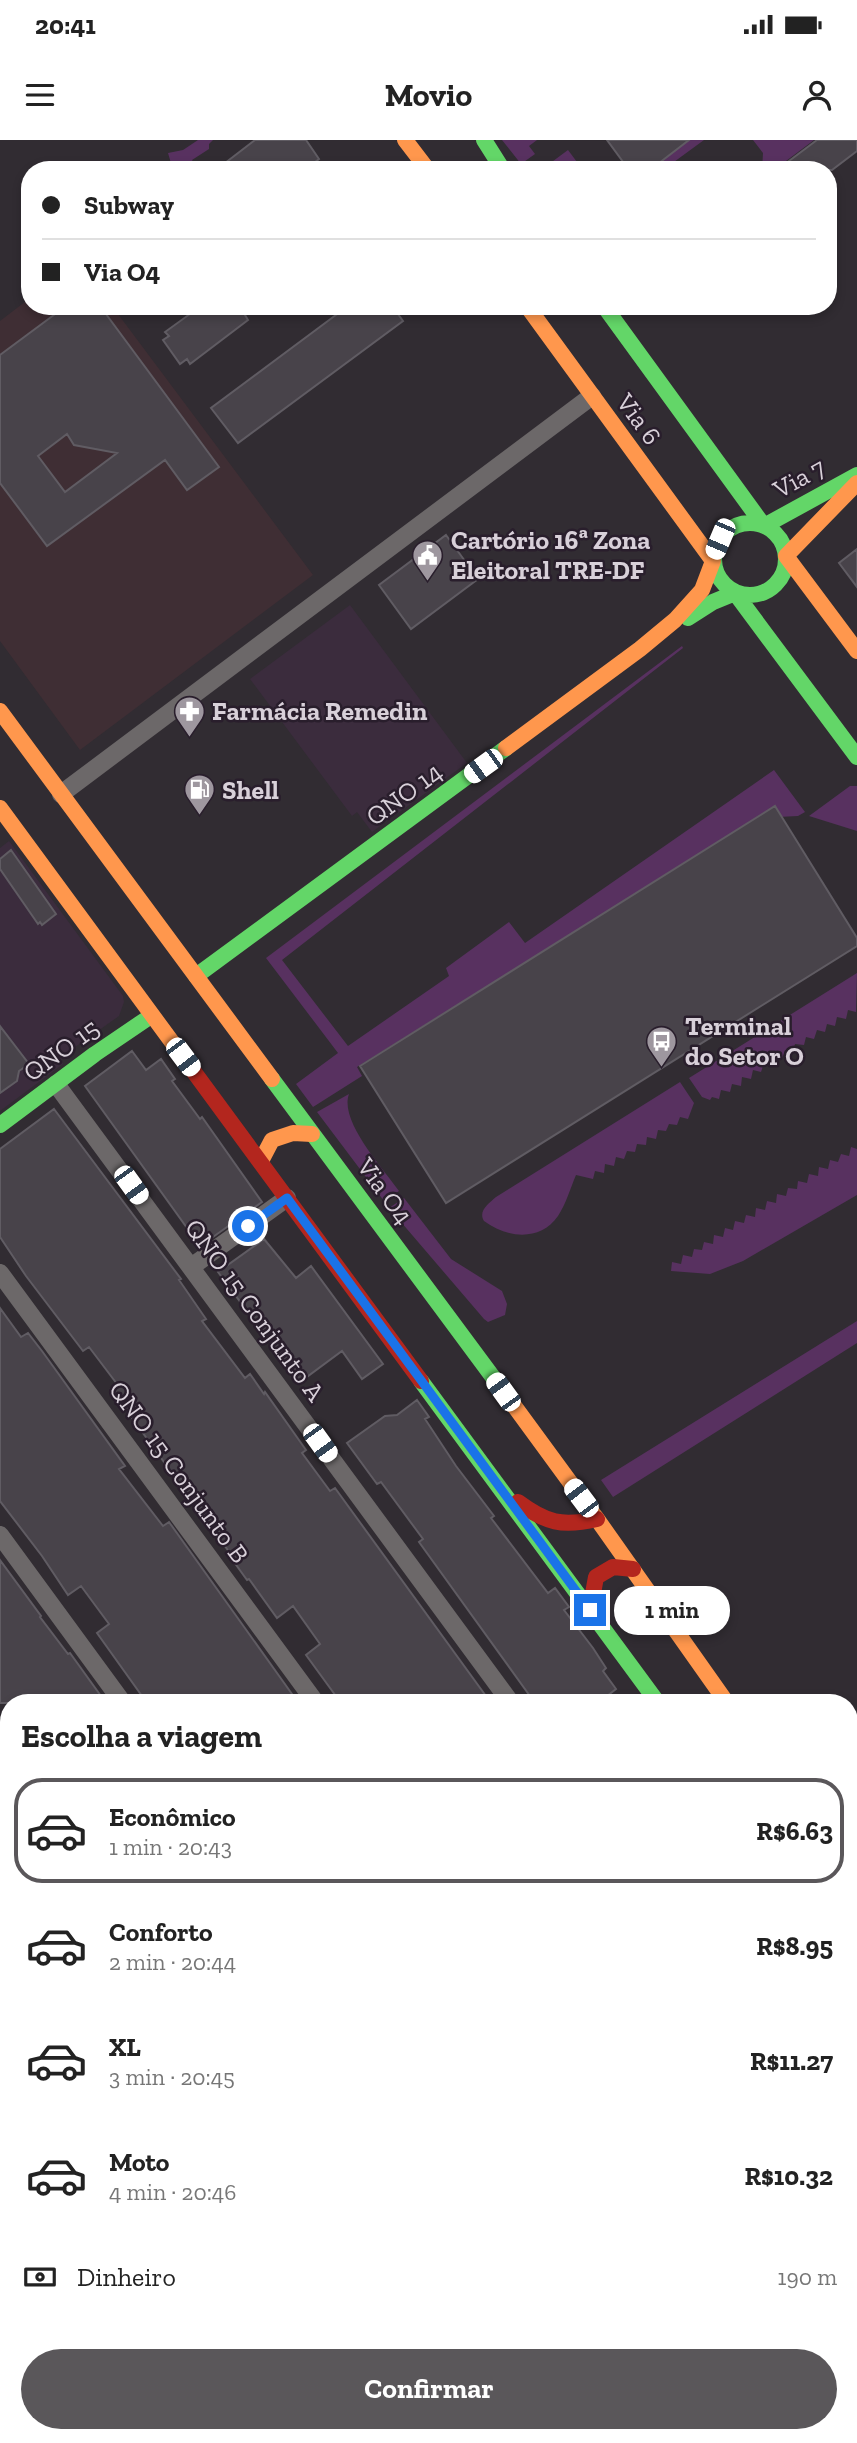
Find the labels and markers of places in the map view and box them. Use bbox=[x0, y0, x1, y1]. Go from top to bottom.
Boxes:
place label: Cartório 16ª Zona Eleitoral TRE-DF bbox=[451, 524, 650, 586]
public building icon: Cartório 16ª Zona Eleitoral TRE-DF bbox=[411, 538, 445, 582]
pharmacy icon: Farmácia Remedin bbox=[172, 694, 206, 738]
place label: Farmácia Remedin bbox=[212, 695, 428, 727]
fuel station icon: Shell bbox=[182, 773, 216, 817]
place label: Shell bbox=[222, 774, 279, 806]
place label: Terminal do Setor O bbox=[685, 1010, 804, 1072]
bus stop icon: Terminal do Setor O bbox=[645, 1024, 679, 1068]

